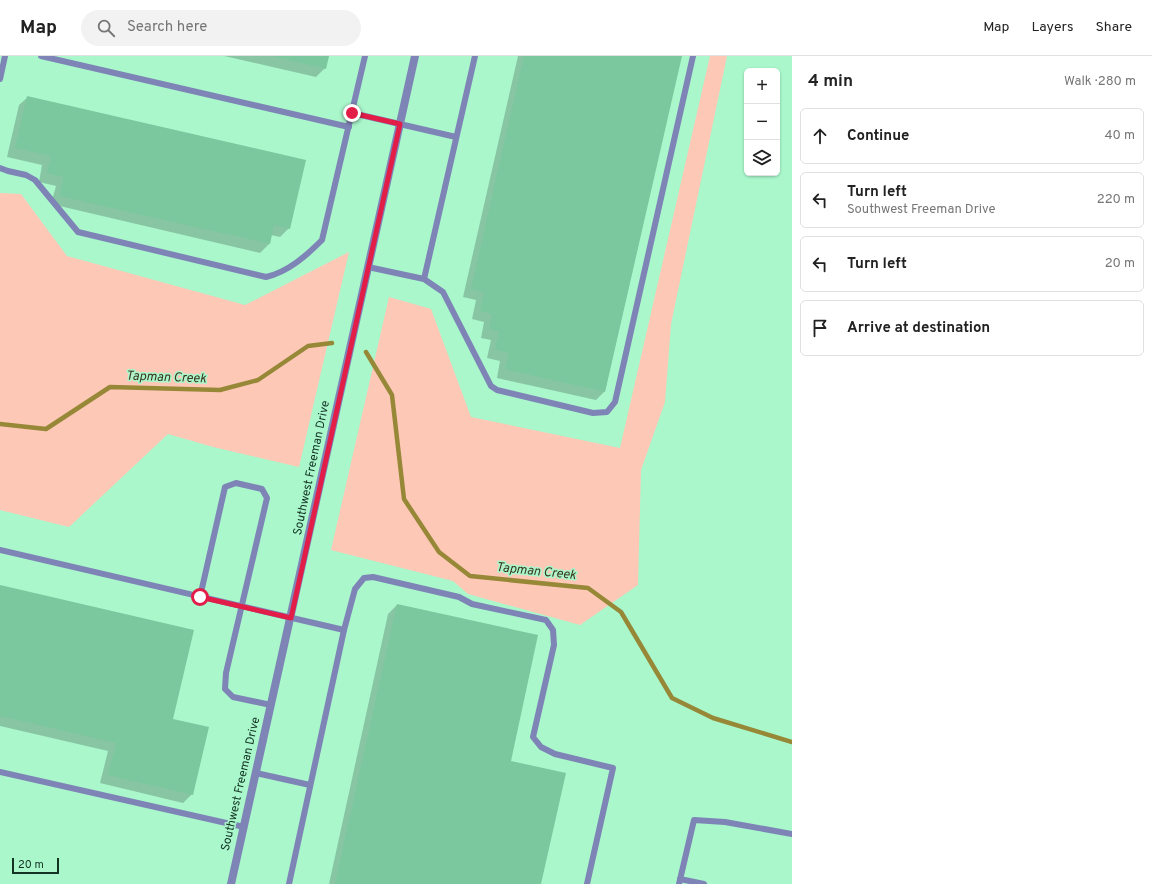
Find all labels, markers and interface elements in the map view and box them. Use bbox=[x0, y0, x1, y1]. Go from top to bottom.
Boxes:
search box bbox=[81, 10, 361, 46]
text: Map bbox=[20, 16, 57, 40]
icon: search bbox=[95, 17, 117, 39]
text: Search here bbox=[127, 18, 207, 37]
text: Map bbox=[983, 19, 1009, 36]
text: Layers bbox=[1031, 19, 1073, 36]
text: Share bbox=[1095, 19, 1132, 36]
map controls bbox=[744, 68, 780, 176]
button: + bbox=[744, 68, 780, 104]
text: 4 min bbox=[808, 71, 853, 93]
text: Walk · 280 m bbox=[1064, 74, 1136, 90]
route end bbox=[343, 104, 361, 122]
button: − bbox=[744, 104, 780, 140]
icon: ahead bbox=[809, 125, 831, 147]
text: Continue bbox=[847, 127, 909, 146]
text: 40 m bbox=[1105, 128, 1135, 144]
button: layers bbox=[744, 140, 780, 176]
text: Turn left bbox=[847, 183, 907, 202]
icon: left bbox=[809, 189, 831, 211]
text: 220 m bbox=[1097, 192, 1135, 208]
text: Southwest Freeman Drive bbox=[847, 202, 996, 218]
icon: left bbox=[809, 253, 831, 275]
text: Turn left bbox=[847, 255, 907, 274]
text: 20 m bbox=[1105, 256, 1135, 272]
icon: arrive bbox=[809, 317, 831, 339]
text: Arrive at destination bbox=[847, 319, 990, 338]
water label: Tapman Creek bbox=[126, 369, 207, 387]
street label: Southwest Freeman Drive bbox=[290, 399, 334, 537]
water label: Tapman Creek bbox=[495, 560, 577, 584]
route start bbox=[191, 588, 209, 606]
street label: Southwest Freeman Drive bbox=[218, 715, 264, 853]
scale bar bbox=[12, 856, 59, 875]
text: 20 m bbox=[18, 858, 44, 872]

